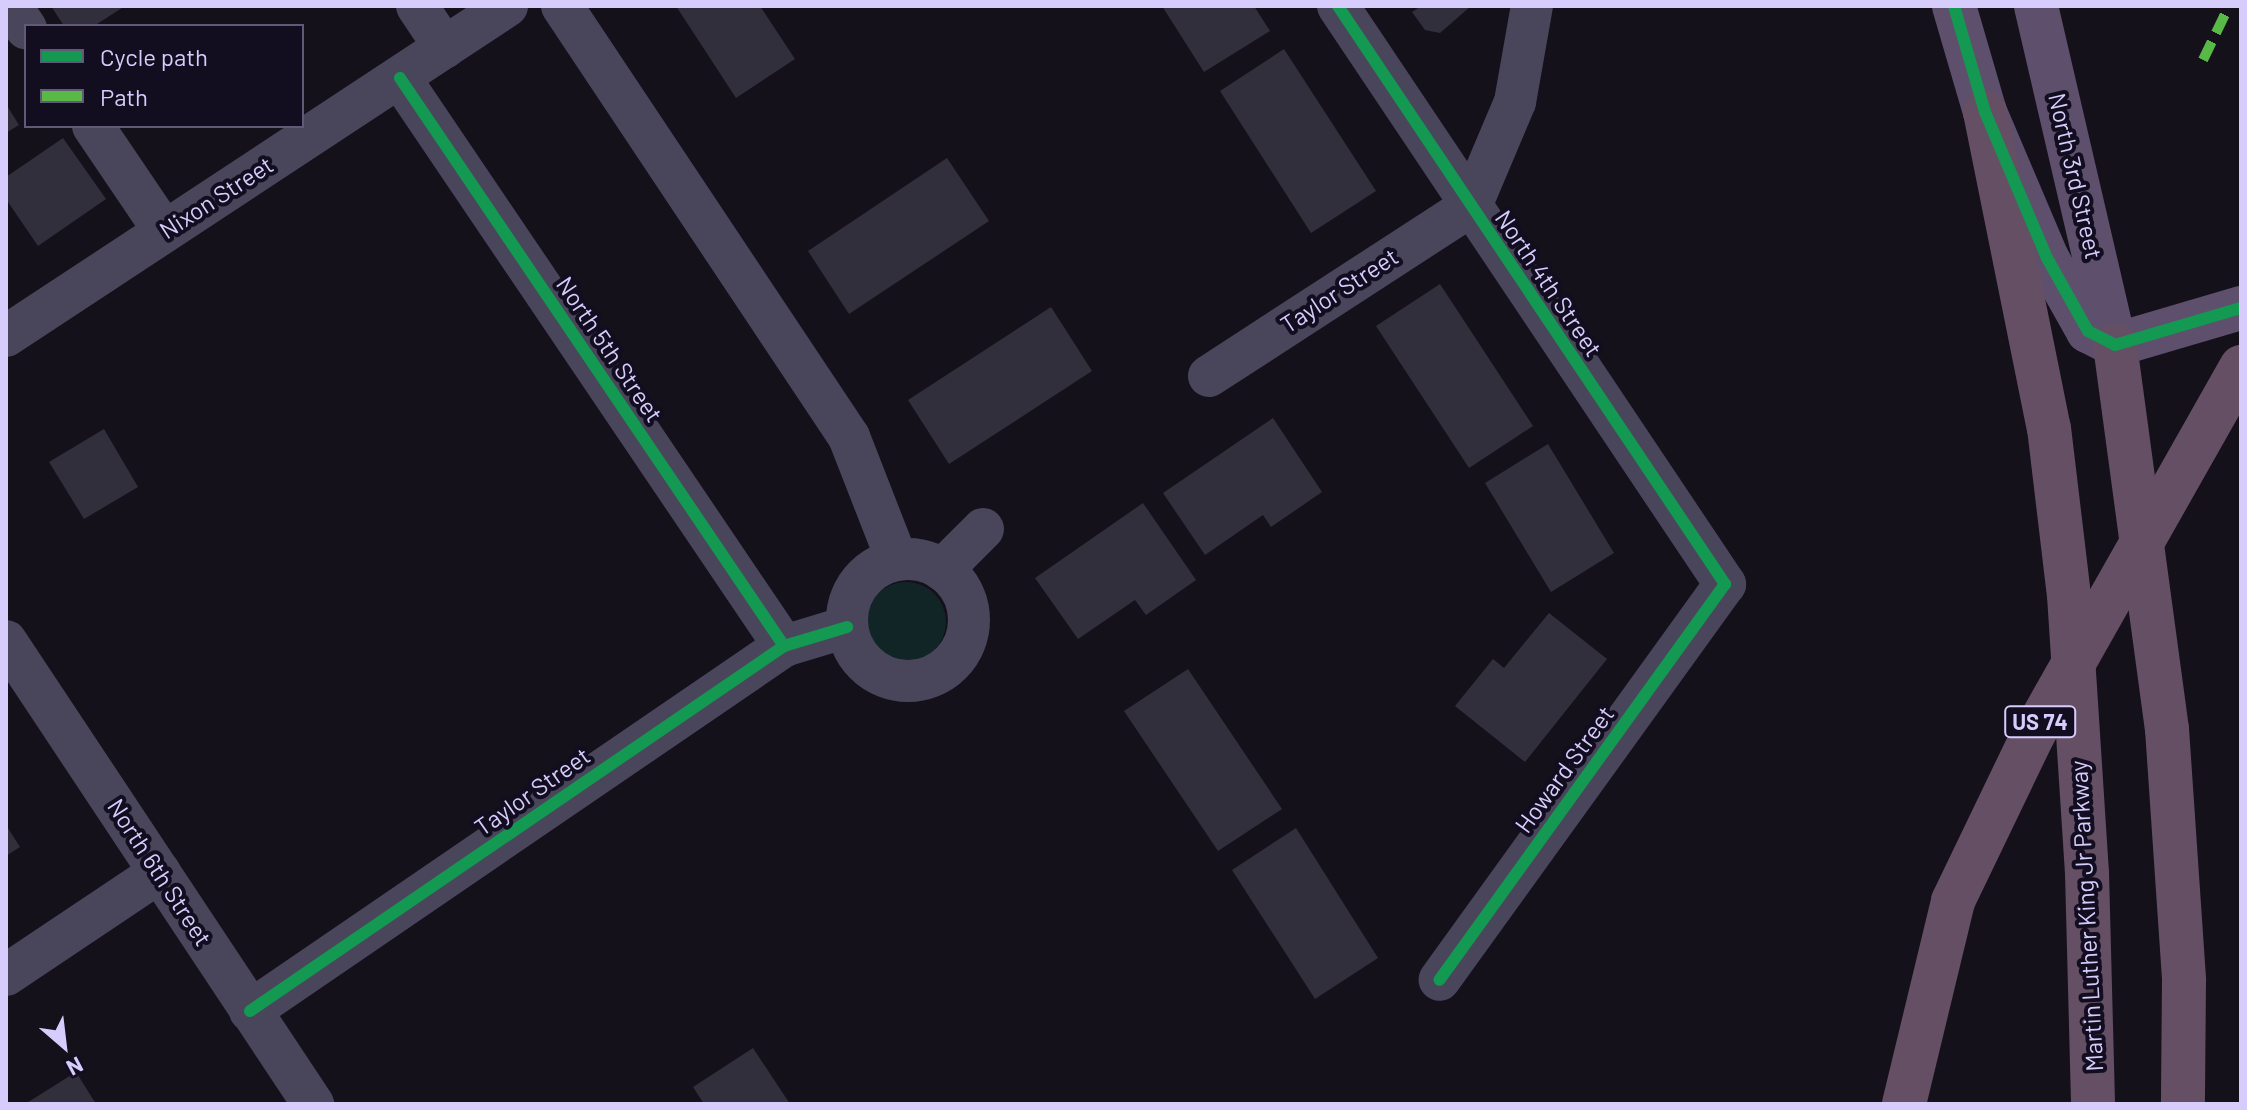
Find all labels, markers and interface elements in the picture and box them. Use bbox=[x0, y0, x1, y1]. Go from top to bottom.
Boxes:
legend bbox=[24, 24, 304, 128]
text: Cycle path bbox=[100, 42, 208, 71]
text: Path bbox=[100, 82, 148, 111]
street label: North 3rd Street bbox=[2043, 90, 2109, 262]
street label: Nixon Street bbox=[154, 150, 278, 244]
street label: North 4th Street bbox=[1490, 204, 1608, 362]
street label: Taylor Street bbox=[1275, 241, 1403, 339]
street label: North 5th Street bbox=[551, 271, 669, 427]
street label: Howard Street bbox=[1508, 700, 1620, 838]
road number: US 74 bbox=[2004, 704, 2076, 740]
street label: Taylor Street bbox=[469, 741, 595, 841]
street label: Martin Luther King Jr Parkway bbox=[2063, 760, 2109, 1072]
street label: North 6th Street bbox=[102, 793, 218, 951]
north arrow bbox=[24, 1006, 104, 1086]
text: N bbox=[63, 1052, 88, 1082]

